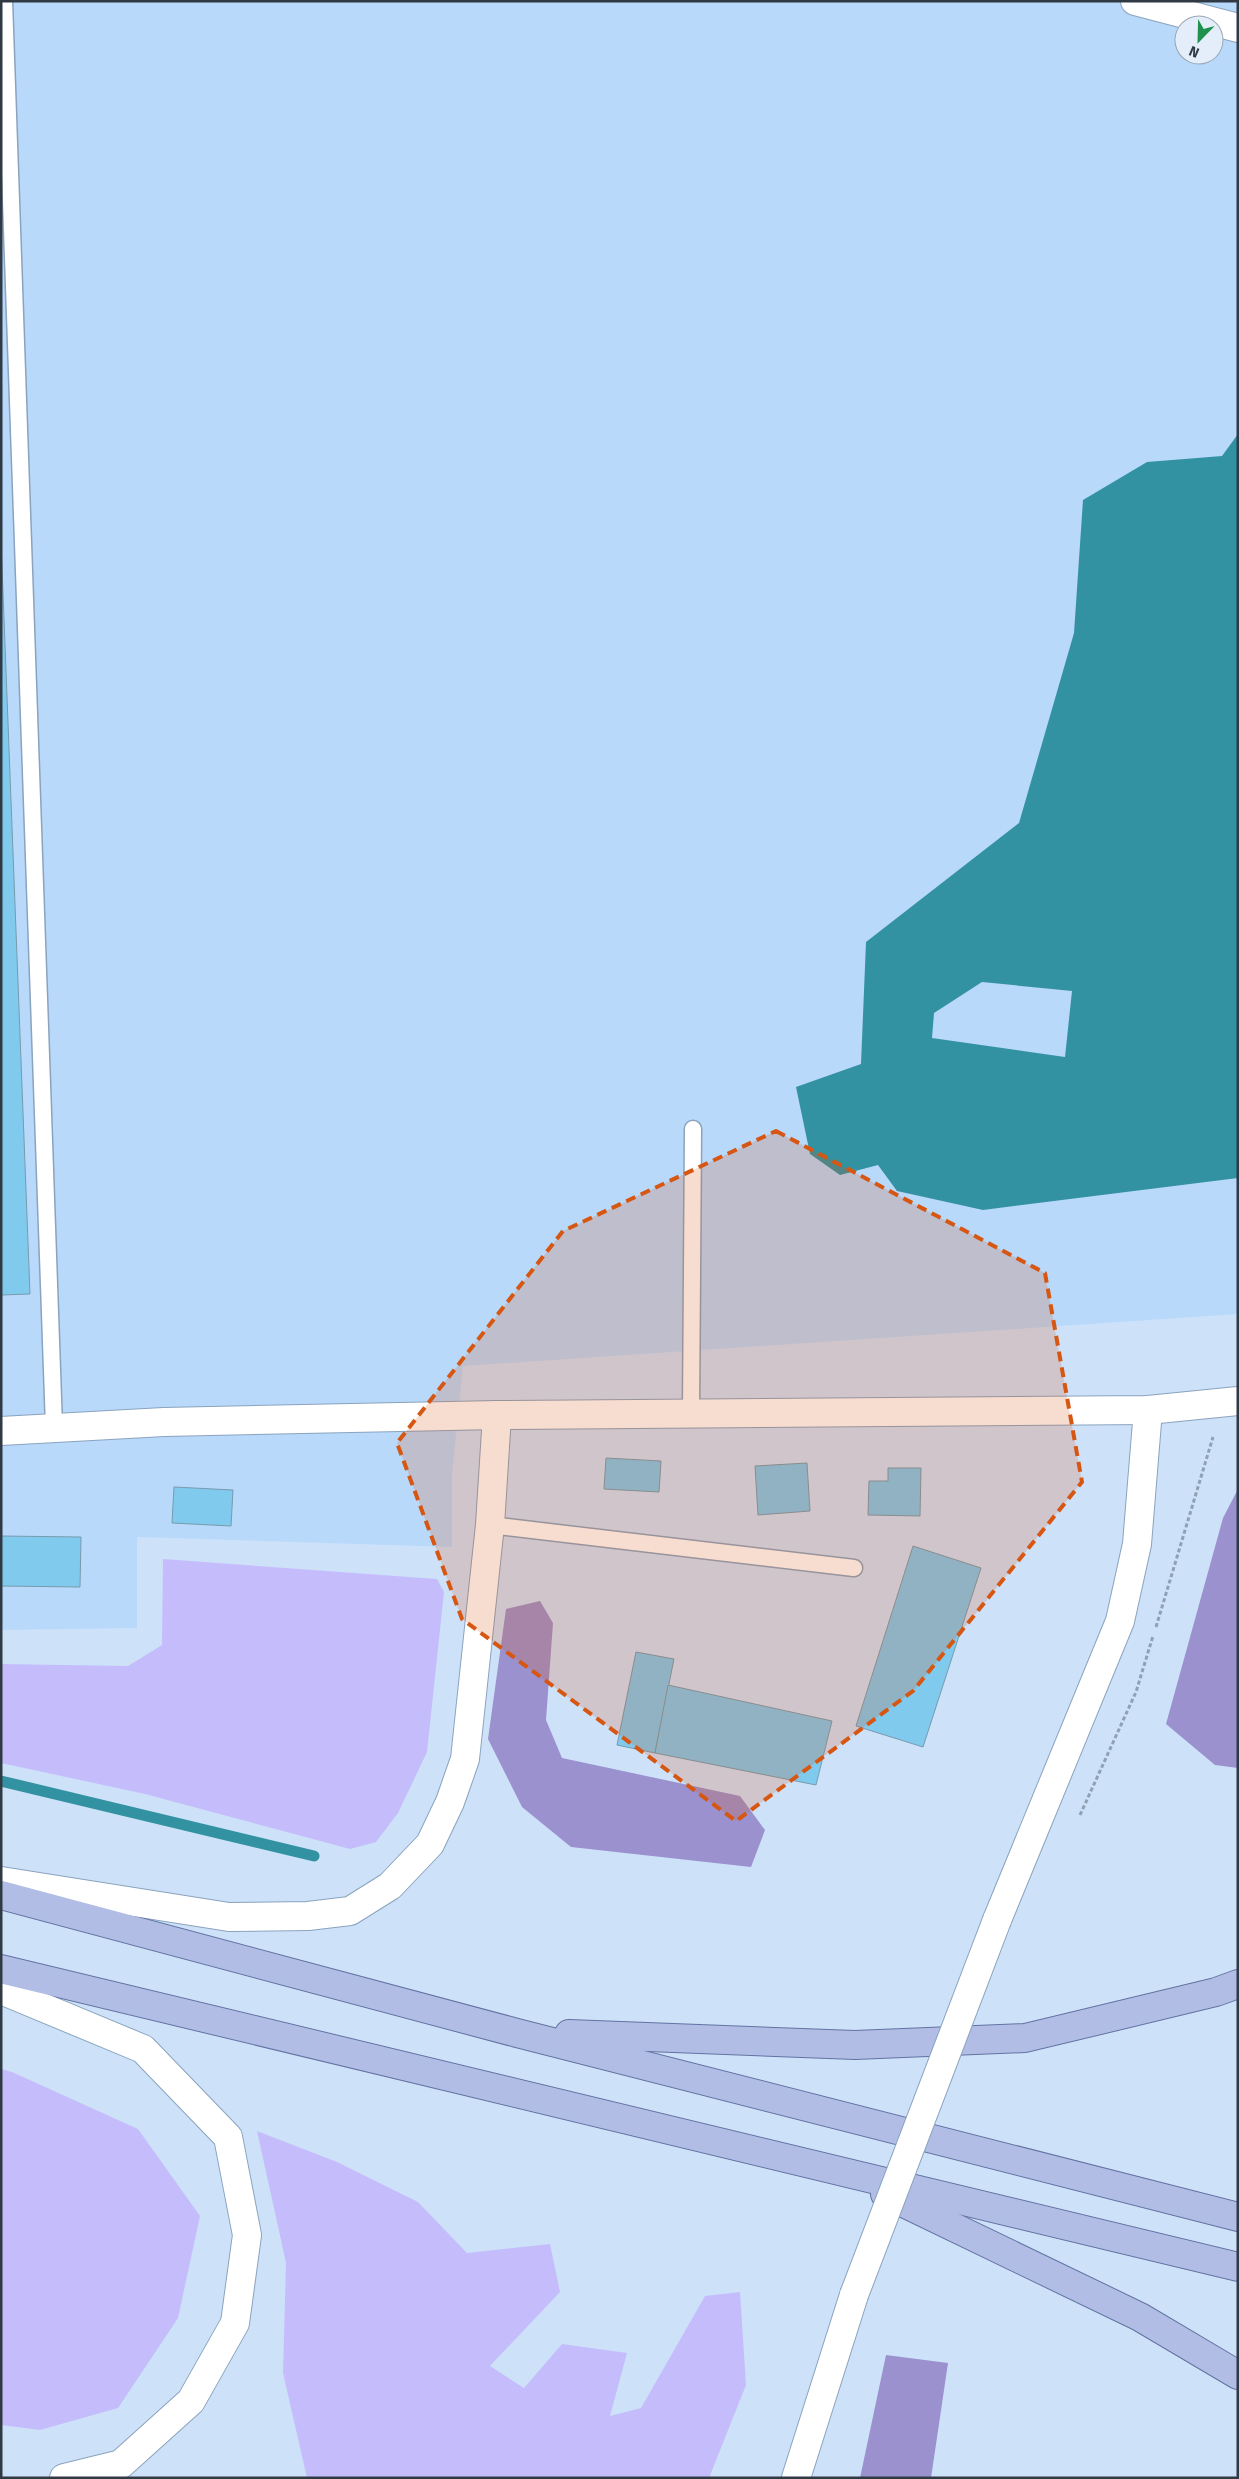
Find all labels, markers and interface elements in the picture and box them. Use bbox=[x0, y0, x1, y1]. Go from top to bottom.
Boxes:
north arrow bbox=[1174, 15, 1224, 65]
text: N bbox=[1187, 42, 1202, 61]

